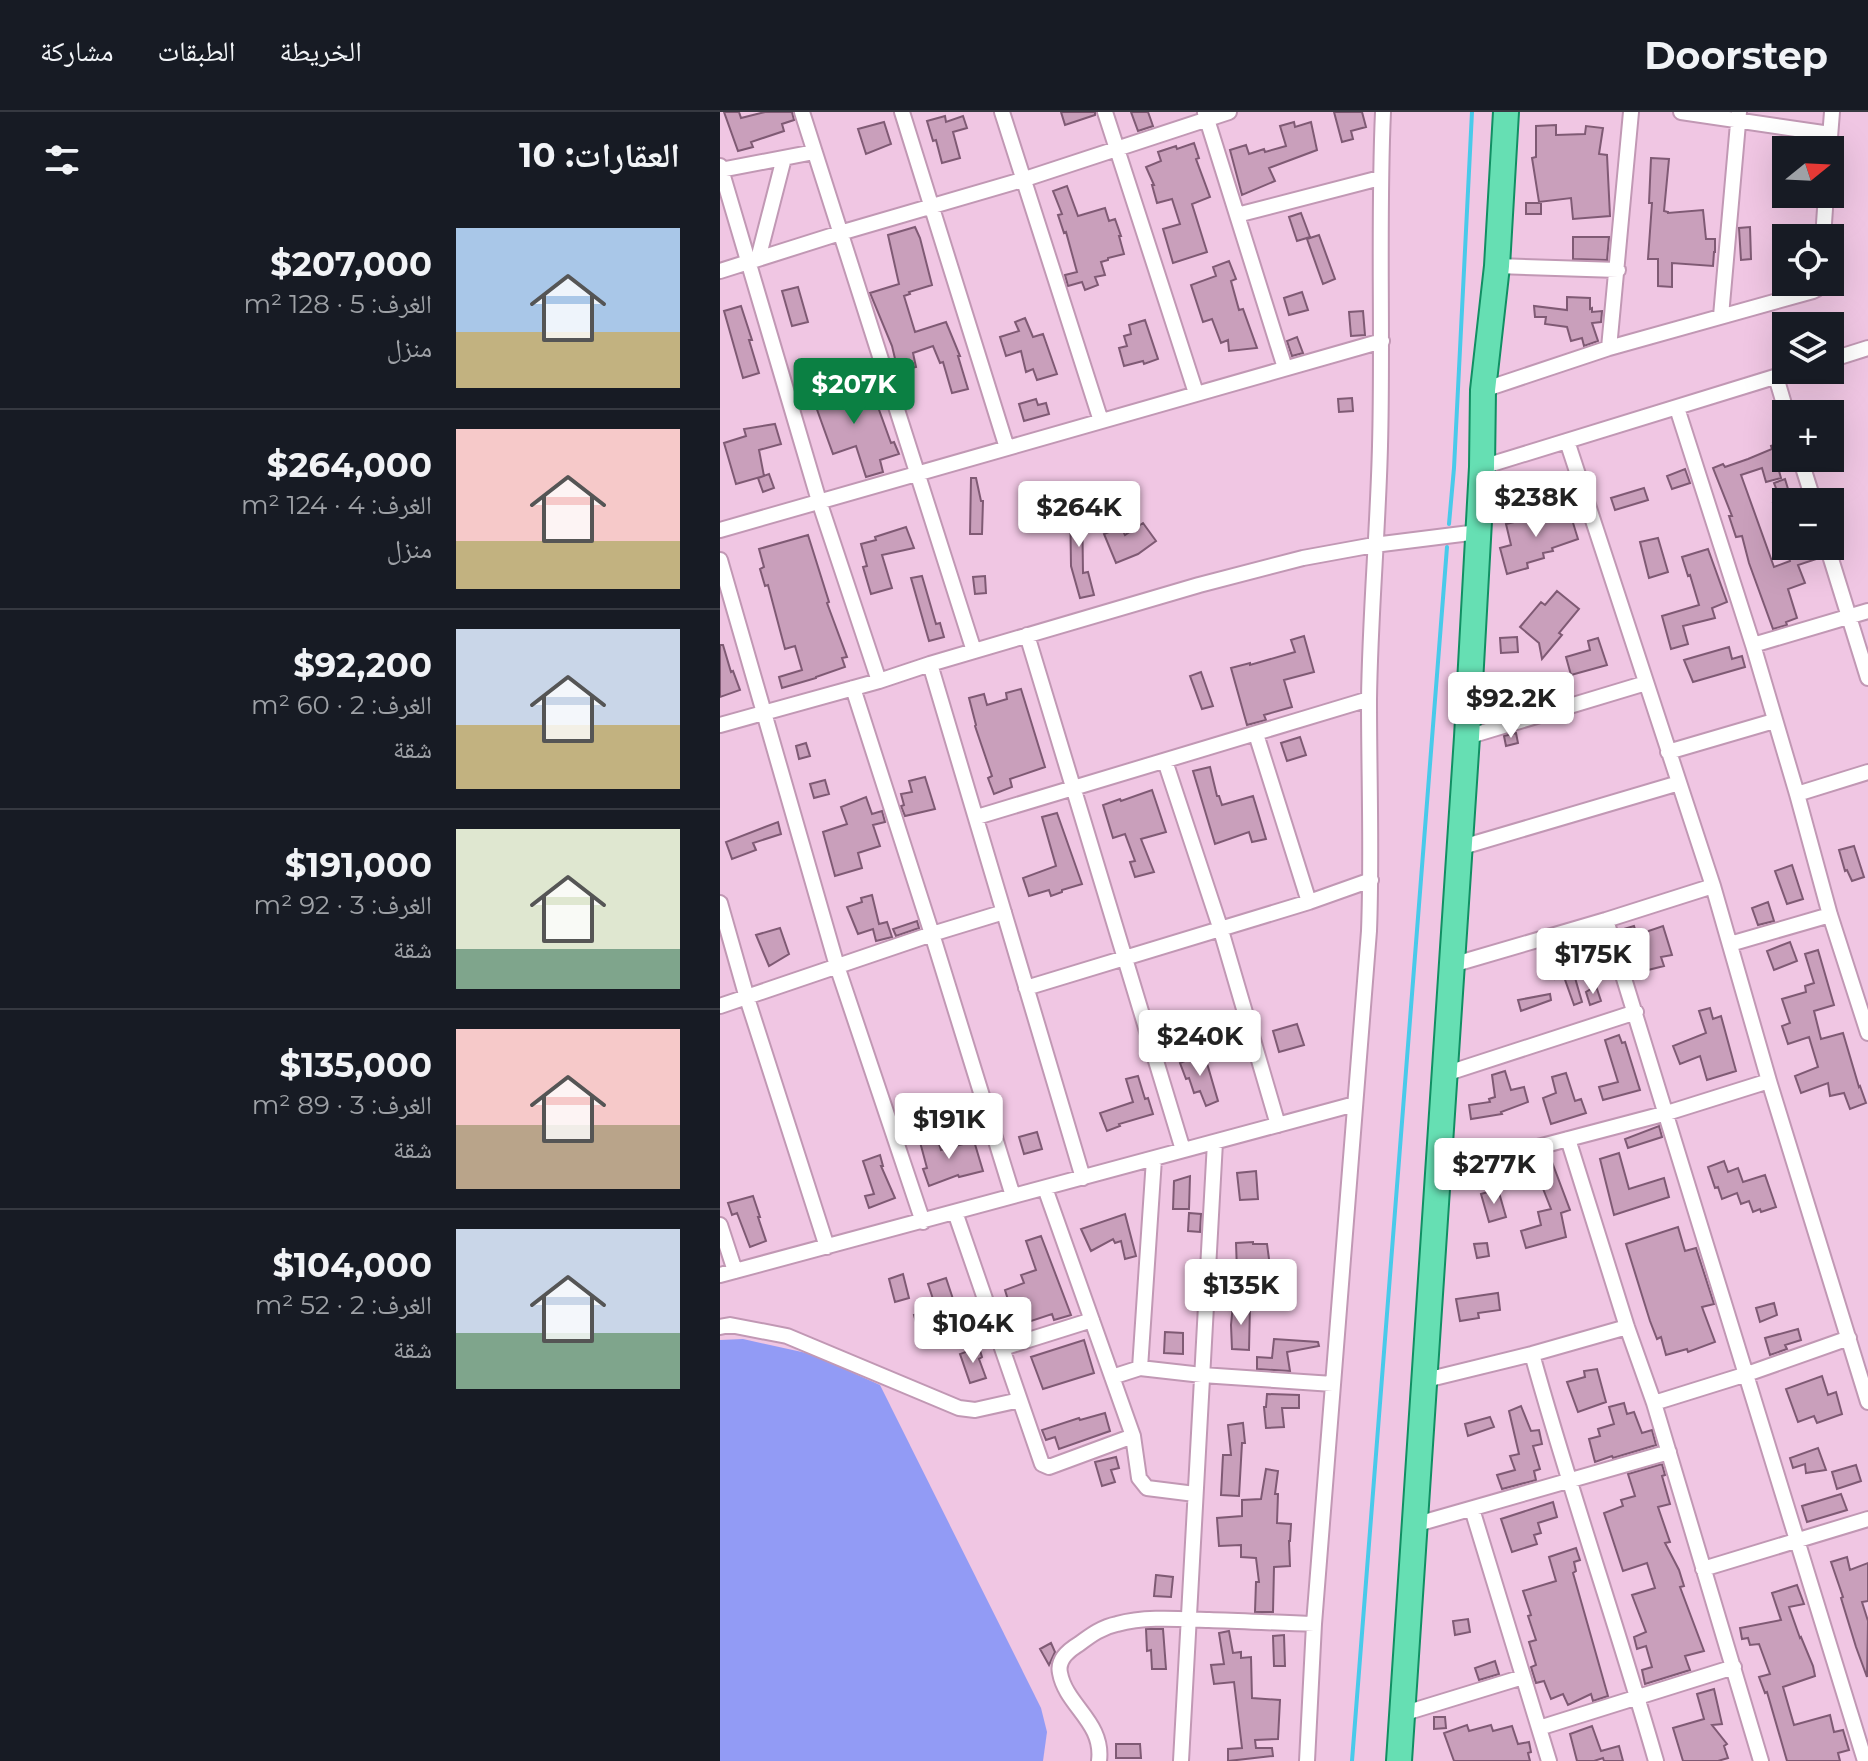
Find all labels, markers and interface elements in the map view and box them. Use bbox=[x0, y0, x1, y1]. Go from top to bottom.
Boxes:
text: Doorstep bbox=[1644, 32, 1828, 79]
text: مشاركة bbox=[40, 34, 114, 68]
text: الطبقات bbox=[158, 34, 235, 68]
text: الخريطة bbox=[279, 34, 362, 68]
text: العقارات: 10 bbox=[519, 134, 680, 176]
north arrow bbox=[1772, 136, 1844, 208]
map controls bbox=[1772, 136, 1844, 560]
icon: filters bbox=[40, 138, 84, 182]
button: locate bbox=[1772, 224, 1844, 296]
text: $207,000 bbox=[270, 243, 432, 285]
icon: home bbox=[520, 260, 616, 356]
text: الغرف: 5 · 128 m² bbox=[243, 288, 432, 320]
button: layers bbox=[1772, 312, 1844, 384]
text: منزل bbox=[387, 332, 432, 364]
pin: $207K bbox=[798, 358, 910, 426]
text: $207K bbox=[812, 368, 896, 400]
button: + bbox=[1772, 400, 1844, 472]
text: $264,000 bbox=[267, 444, 432, 486]
icon: home bbox=[520, 461, 616, 557]
pin: $238K bbox=[1480, 471, 1592, 539]
pin: $264K bbox=[1023, 481, 1135, 549]
text: $238K bbox=[1494, 481, 1578, 513]
button: − bbox=[1772, 488, 1844, 560]
text: الغرف: 4 · 124 m² bbox=[241, 489, 432, 521]
text: $264K bbox=[1036, 491, 1122, 523]
text: منزل bbox=[387, 533, 432, 565]
text: $92,200 bbox=[293, 644, 432, 686]
icon: home bbox=[520, 661, 616, 757]
pin: $92.2K bbox=[1446, 672, 1576, 740]
text: $92.2K bbox=[1466, 682, 1556, 714]
text: الغرف: 2 · 60 m² bbox=[251, 689, 432, 721]
text: شقة bbox=[393, 733, 432, 765]
text: $191,000 bbox=[285, 844, 432, 886]
icon: home bbox=[520, 861, 616, 957]
text: الغرف: 3 · 92 m² bbox=[254, 889, 432, 921]
pin: $175K bbox=[1537, 928, 1649, 996]
text: شقة bbox=[393, 933, 432, 965]
text: $175K bbox=[1555, 938, 1631, 970]
pin: $240K bbox=[1144, 1010, 1256, 1078]
text: $240K bbox=[1157, 1020, 1243, 1052]
text: $135,000 bbox=[280, 1044, 432, 1086]
icon: home bbox=[520, 1061, 616, 1157]
text: الغرف: 3 · 89 m² bbox=[252, 1089, 432, 1121]
pin: $191K bbox=[893, 1093, 1005, 1161]
text: $191K bbox=[913, 1103, 985, 1135]
text: شقة bbox=[393, 1133, 432, 1165]
pin: $277K bbox=[1438, 1138, 1550, 1206]
text: $277K bbox=[1452, 1148, 1536, 1180]
text: $104,000 bbox=[272, 1244, 432, 1286]
pin: $135K bbox=[1185, 1259, 1297, 1327]
icon: home bbox=[520, 1261, 616, 1357]
text: $135K bbox=[1203, 1269, 1279, 1301]
text: الغرف: 2 · 52 m² bbox=[255, 1289, 432, 1321]
pin: $104K bbox=[917, 1297, 1029, 1365]
text: $104K bbox=[932, 1307, 1014, 1339]
text: شقة bbox=[393, 1333, 432, 1365]

